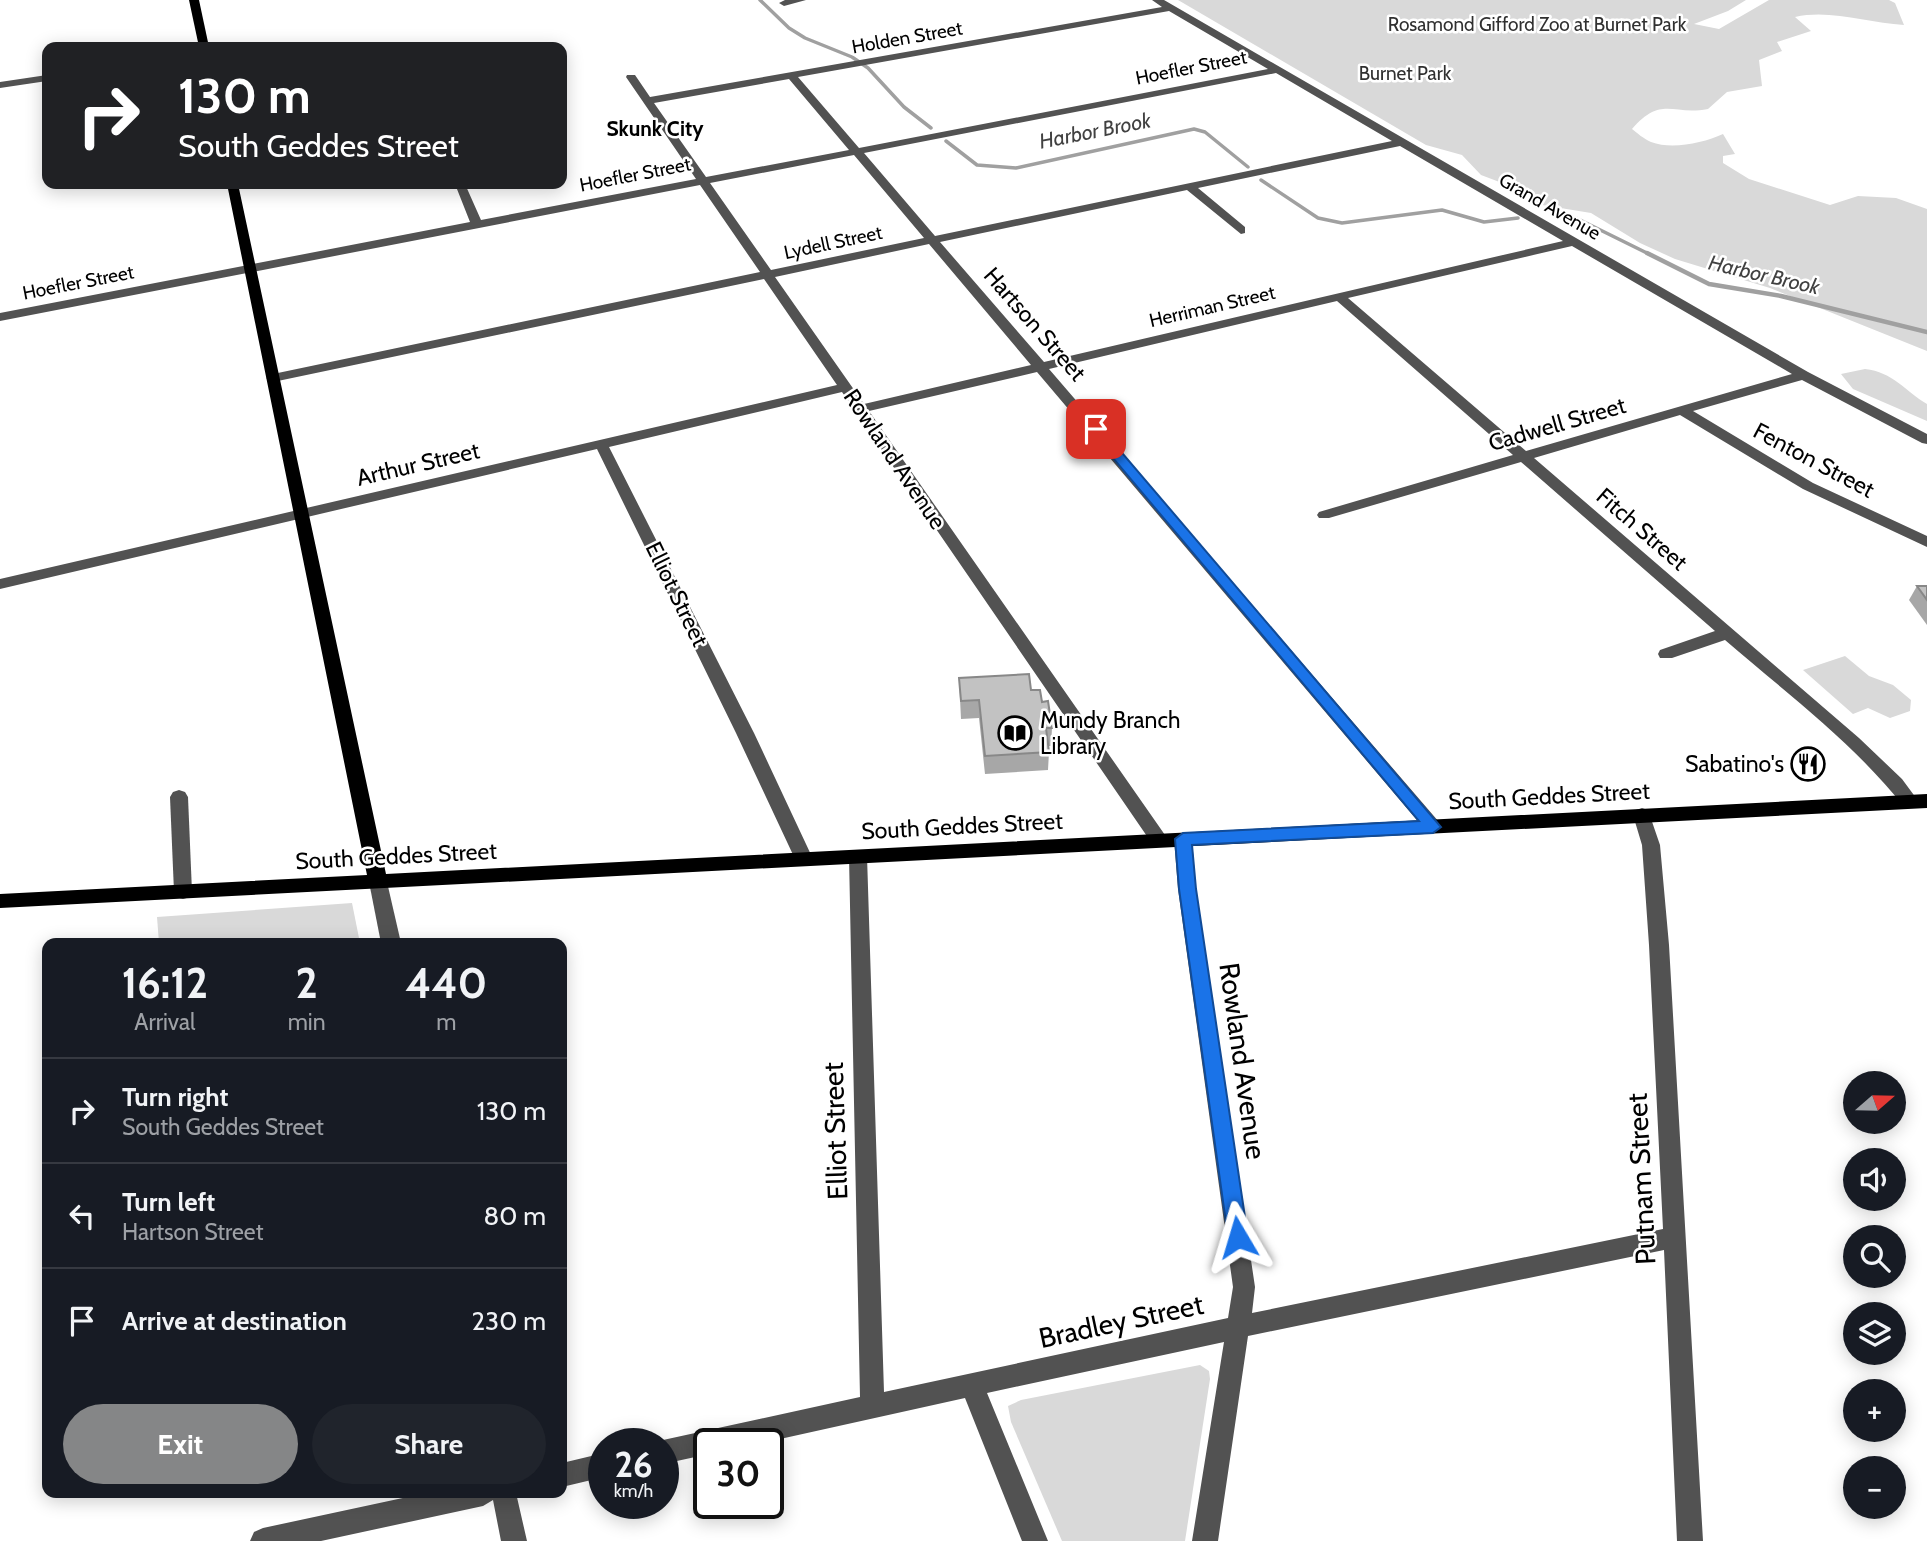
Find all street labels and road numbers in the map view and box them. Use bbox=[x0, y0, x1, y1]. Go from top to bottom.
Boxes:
street label: Holden Street bbox=[850, 16, 965, 59]
street label: Hoefler Street bbox=[1134, 45, 1249, 90]
street label: Hoefler Street bbox=[578, 152, 693, 197]
street label: Grand Avenue bbox=[1495, 168, 1605, 245]
street label: Lydell Street bbox=[782, 221, 885, 264]
street label: Hoefler Street bbox=[21, 260, 136, 305]
street label: Hartson Street bbox=[978, 261, 1092, 387]
street label: Herriman Street bbox=[1147, 281, 1278, 332]
street label: Rowland Avenue bbox=[838, 384, 952, 535]
street label: Cadwell Street bbox=[1485, 391, 1629, 457]
street label: Fenton Street bbox=[1749, 416, 1879, 504]
street label: Arthur Street bbox=[354, 436, 482, 492]
street label: Fitch Street bbox=[1591, 482, 1693, 576]
street label: Elliot Street bbox=[640, 537, 714, 651]
street label: South Geddes Street bbox=[1448, 777, 1651, 815]
street label: South Geddes Street bbox=[861, 807, 1064, 845]
street label: South Geddes Street bbox=[295, 837, 498, 875]
street label: Rowland Avenue bbox=[1212, 960, 1274, 1162]
street label: Elliot Street bbox=[816, 1062, 854, 1200]
street label: Putnam Street bbox=[1620, 1092, 1662, 1266]
street label: Bradley Street bbox=[1036, 1287, 1206, 1355]

